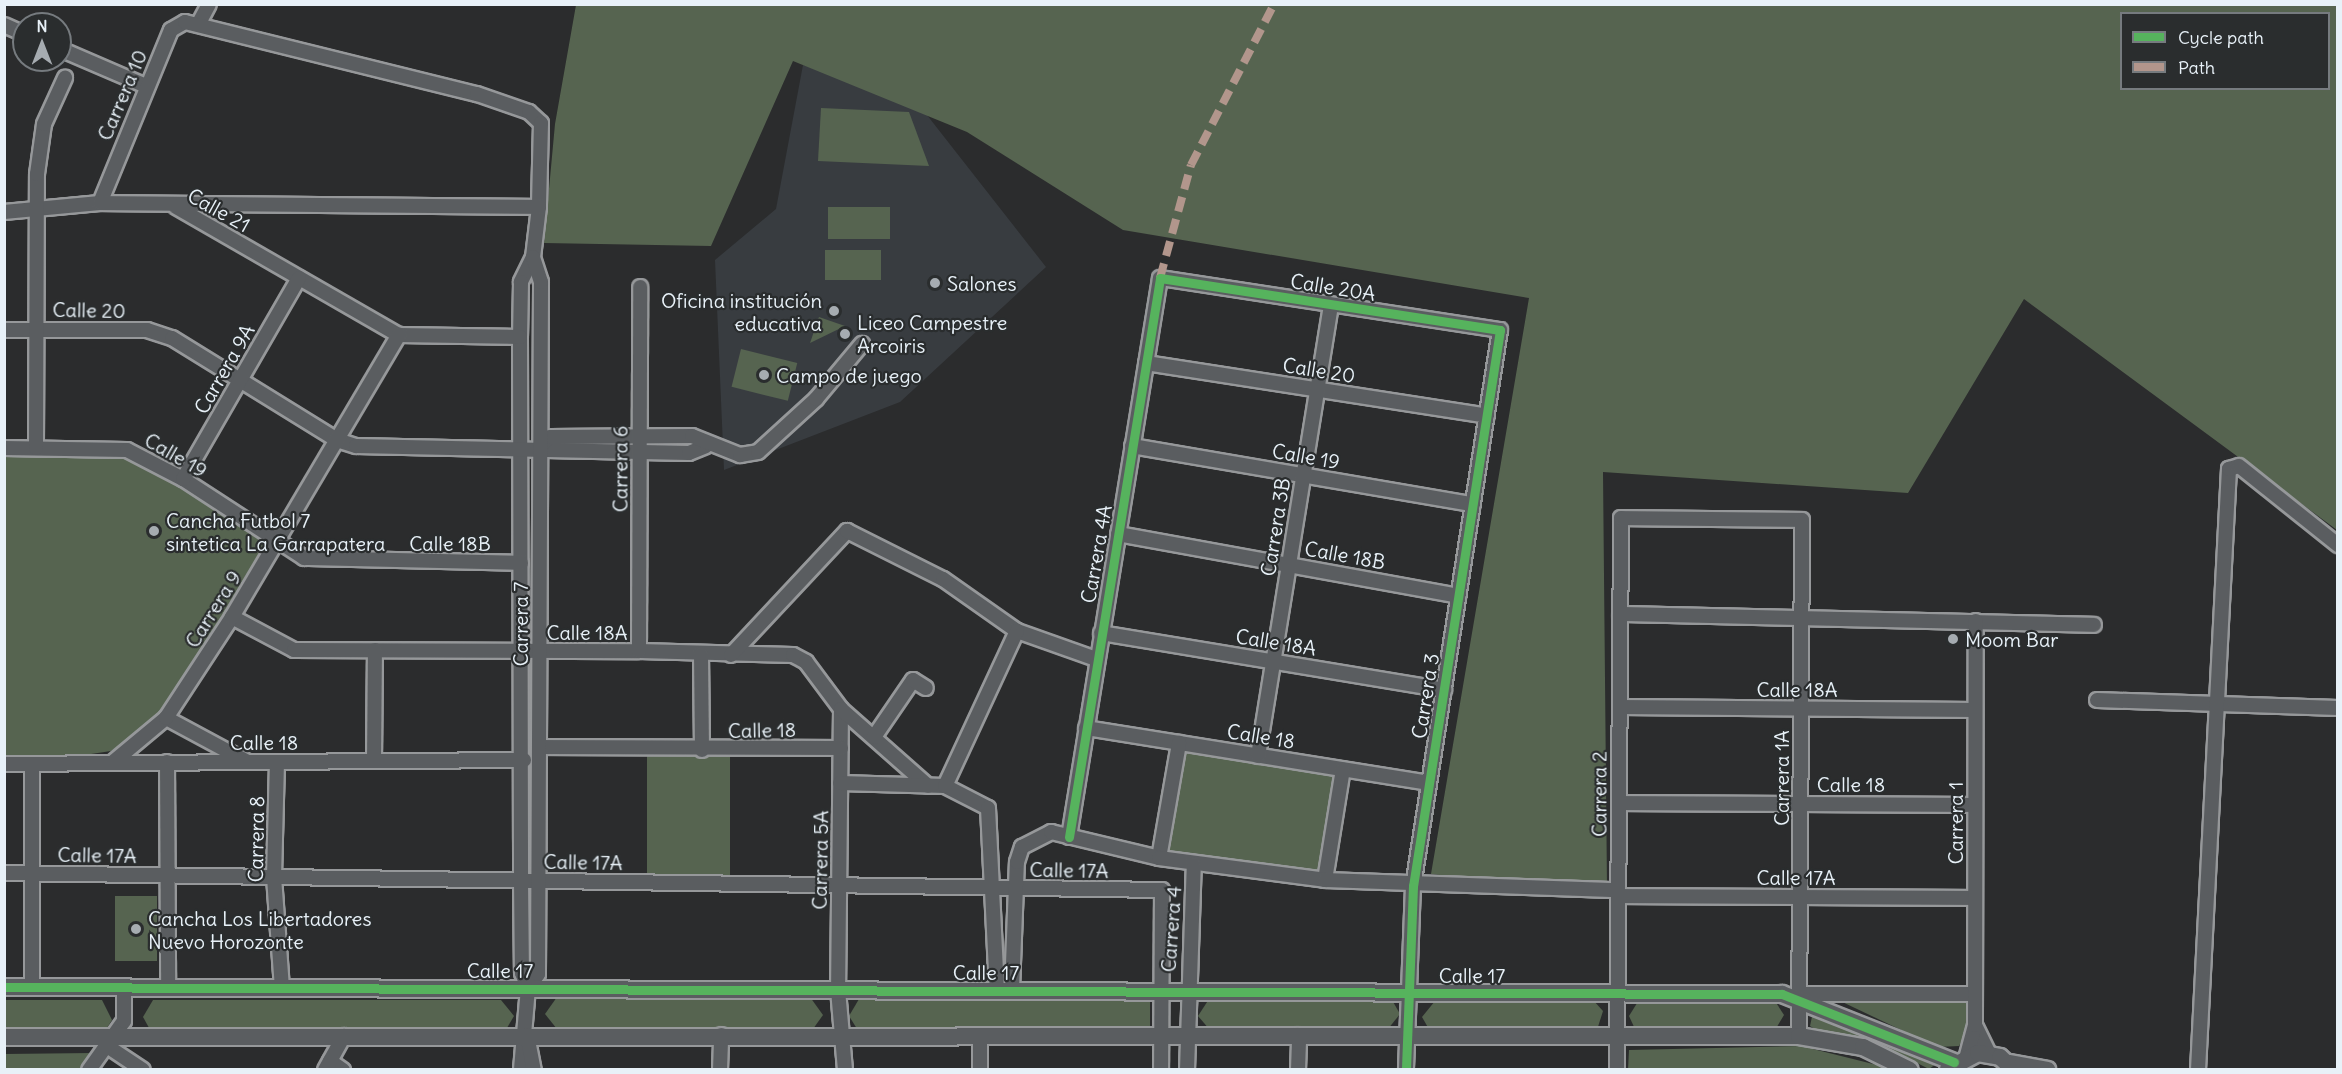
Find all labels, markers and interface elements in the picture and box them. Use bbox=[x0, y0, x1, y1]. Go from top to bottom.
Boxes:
north arrow bbox=[12, 12, 72, 72]
legend bbox=[2120, 12, 2330, 90]
text: N bbox=[36, 16, 48, 36]
text: Cycle path bbox=[2178, 26, 2264, 49]
street label: Carrera 10 bbox=[92, 46, 152, 144]
text: Path bbox=[2178, 56, 2215, 79]
street label: Calle 21 bbox=[184, 183, 254, 237]
street label: Calle 20A bbox=[1289, 268, 1377, 306]
place label: Salones bbox=[947, 271, 1017, 295]
marker: Salones bbox=[928, 276, 942, 290]
place label: Oficina institución educativa bbox=[661, 288, 822, 335]
street label: Calle 20 bbox=[52, 297, 126, 323]
marker: Oficina institución educativa bbox=[827, 304, 841, 318]
place label: Liceo Campestre Arcoiris bbox=[857, 310, 1007, 357]
street label: Carrera 9A bbox=[189, 320, 259, 418]
marker: Liceo Campestre Arcoiris bbox=[838, 327, 852, 341]
street label: Calle 20 bbox=[1281, 352, 1357, 388]
place label: Campo de juego bbox=[776, 363, 922, 387]
marker: Campo de juego bbox=[757, 368, 771, 382]
street label: Carrera 6 bbox=[608, 426, 632, 512]
street label: Calle 19 bbox=[140, 428, 212, 482]
street label: Calle 19 bbox=[1270, 438, 1342, 474]
street label: Carrera 3B bbox=[1255, 476, 1295, 578]
street label: Carrera 4A bbox=[1076, 503, 1116, 605]
place label: Cancha Futbol 7 sintetica La Garrapatera bbox=[166, 508, 385, 555]
marker: Cancha Futbol 7 sintetica La Garrapatera bbox=[147, 524, 161, 538]
street label: Calle 18B bbox=[409, 531, 491, 555]
street label: Calle 18B bbox=[1303, 536, 1387, 574]
street label: Carrera 9 bbox=[180, 566, 246, 652]
street label: Carrera 7 bbox=[508, 582, 532, 666]
street label: Calle 18A bbox=[546, 620, 628, 644]
street label: Calle 18A bbox=[1234, 624, 1318, 660]
place label: Moom Bar bbox=[1965, 627, 2059, 651]
marker: Moom Bar bbox=[1946, 632, 1960, 646]
street label: Carrera 3 bbox=[1406, 651, 1444, 741]
street label: Calle 18A bbox=[1756, 677, 1838, 701]
street label: Calle 18 bbox=[728, 717, 796, 743]
street label: Calle 18 bbox=[1225, 719, 1297, 753]
street label: Calle 18 bbox=[230, 730, 298, 754]
street label: Carrera 1A bbox=[1769, 730, 1793, 826]
street label: Carrera 2 bbox=[1587, 751, 1611, 837]
street label: Calle 18 bbox=[1817, 772, 1885, 796]
street label: Carrera 1 bbox=[1943, 782, 1967, 864]
street label: Carrera 8 bbox=[243, 796, 269, 882]
street label: Carrera 5A bbox=[807, 810, 833, 910]
street label: Calle 17A bbox=[57, 842, 137, 868]
street label: Calle 17A bbox=[543, 849, 623, 875]
street label: Calle 17A bbox=[1029, 857, 1109, 883]
street label: Calle 17A bbox=[1756, 865, 1836, 889]
street label: Carrera 4 bbox=[1156, 885, 1186, 973]
place label: Cancha Los Libertadores Nuevo Horozonte bbox=[148, 906, 371, 953]
marker: Cancha Los Libertadores Nuevo Horozonte bbox=[129, 922, 143, 936]
street label: Calle 17 bbox=[467, 958, 533, 982]
street label: Calle 17 bbox=[953, 960, 1019, 984]
street label: Calle 17 bbox=[1439, 963, 1505, 987]

